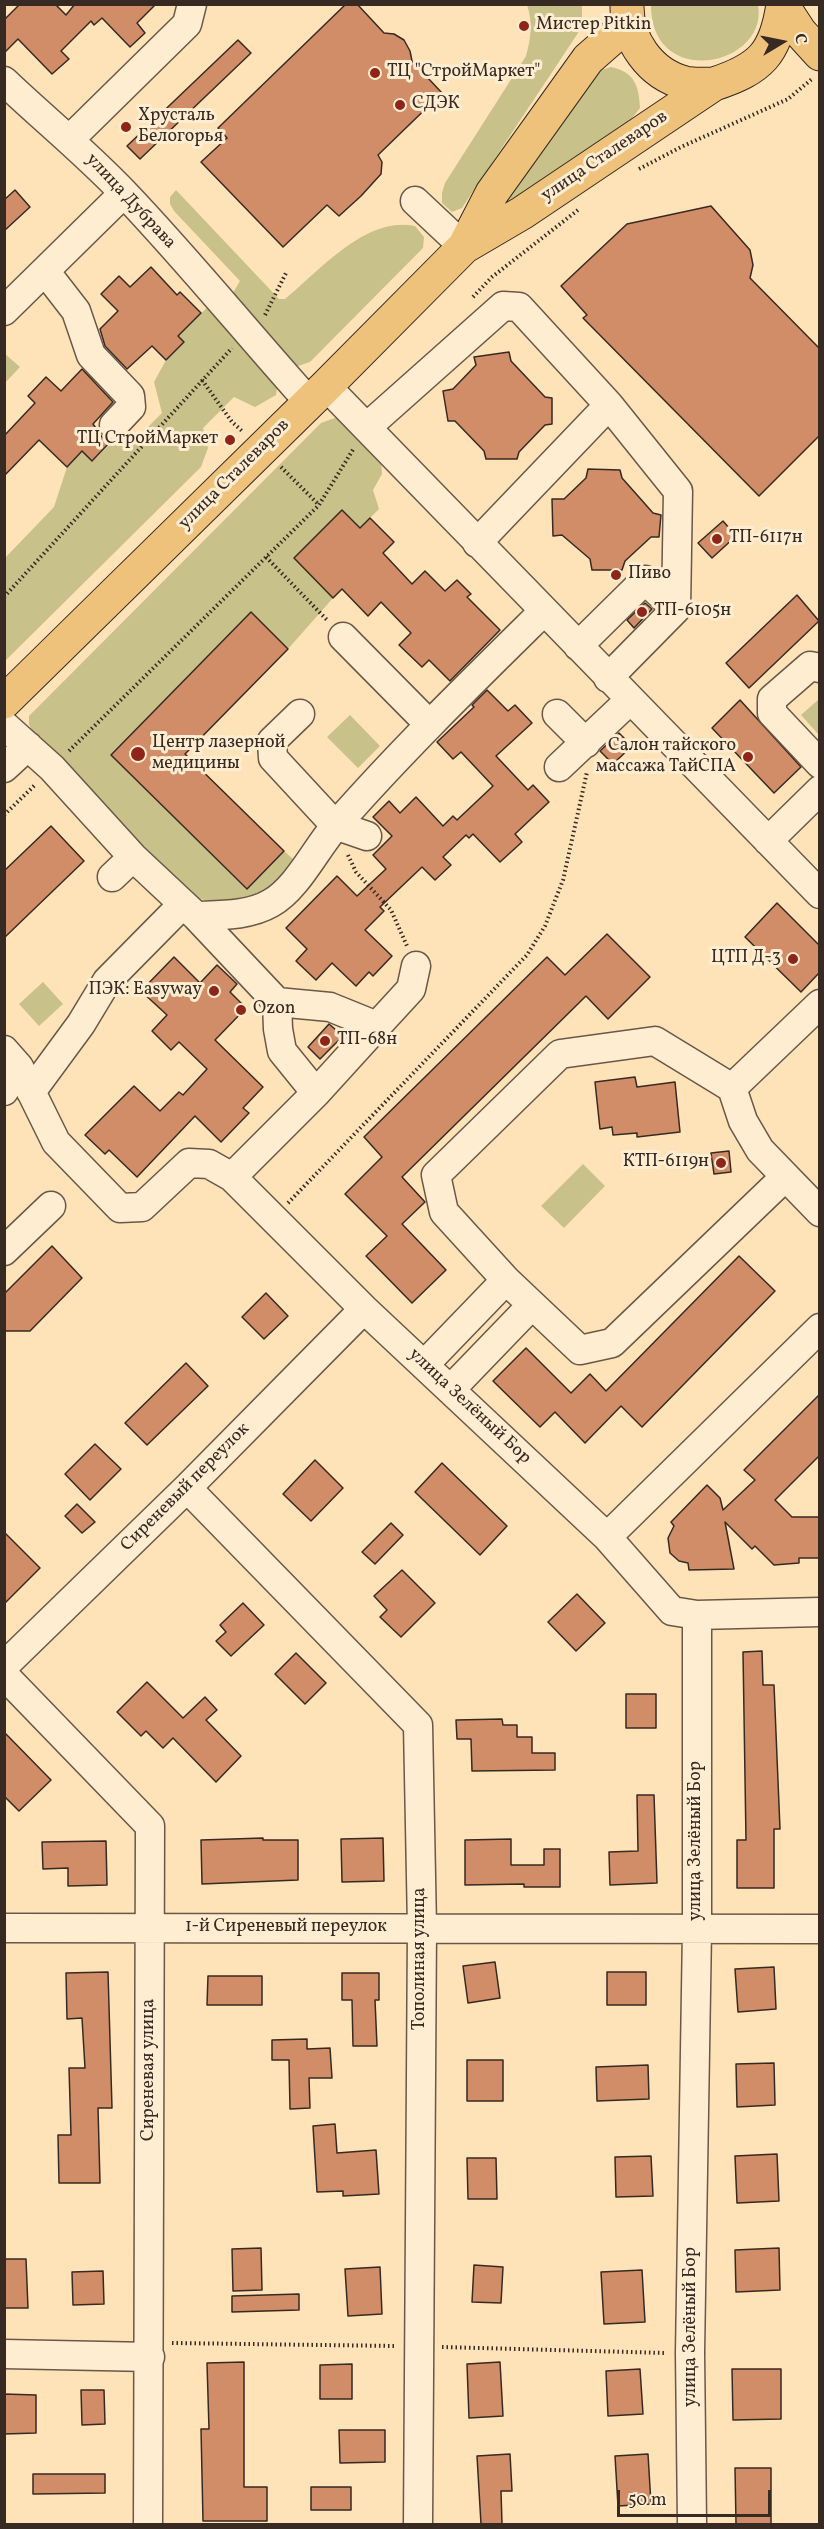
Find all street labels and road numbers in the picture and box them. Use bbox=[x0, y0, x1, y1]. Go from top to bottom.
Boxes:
street label: улица Сталеваров bbox=[538, 107, 672, 207]
street label: улица Дубрава bbox=[80, 150, 180, 254]
street label: улица Сталеваров bbox=[175, 415, 295, 535]
street label: улица Зелёный Бор bbox=[403, 1345, 535, 1469]
street label: Сиреневый переулок bbox=[117, 1419, 255, 1557]
street label: улица Зелёный Бор bbox=[686, 1761, 708, 1921]
street label: Тополиная улица bbox=[410, 1888, 432, 2030]
street label: 1-й Сиреневый переулок bbox=[185, 1917, 387, 1939]
street label: Сиреневая улица bbox=[139, 1999, 161, 2141]
street label: улица Зелёный Бор bbox=[681, 2247, 703, 2407]

